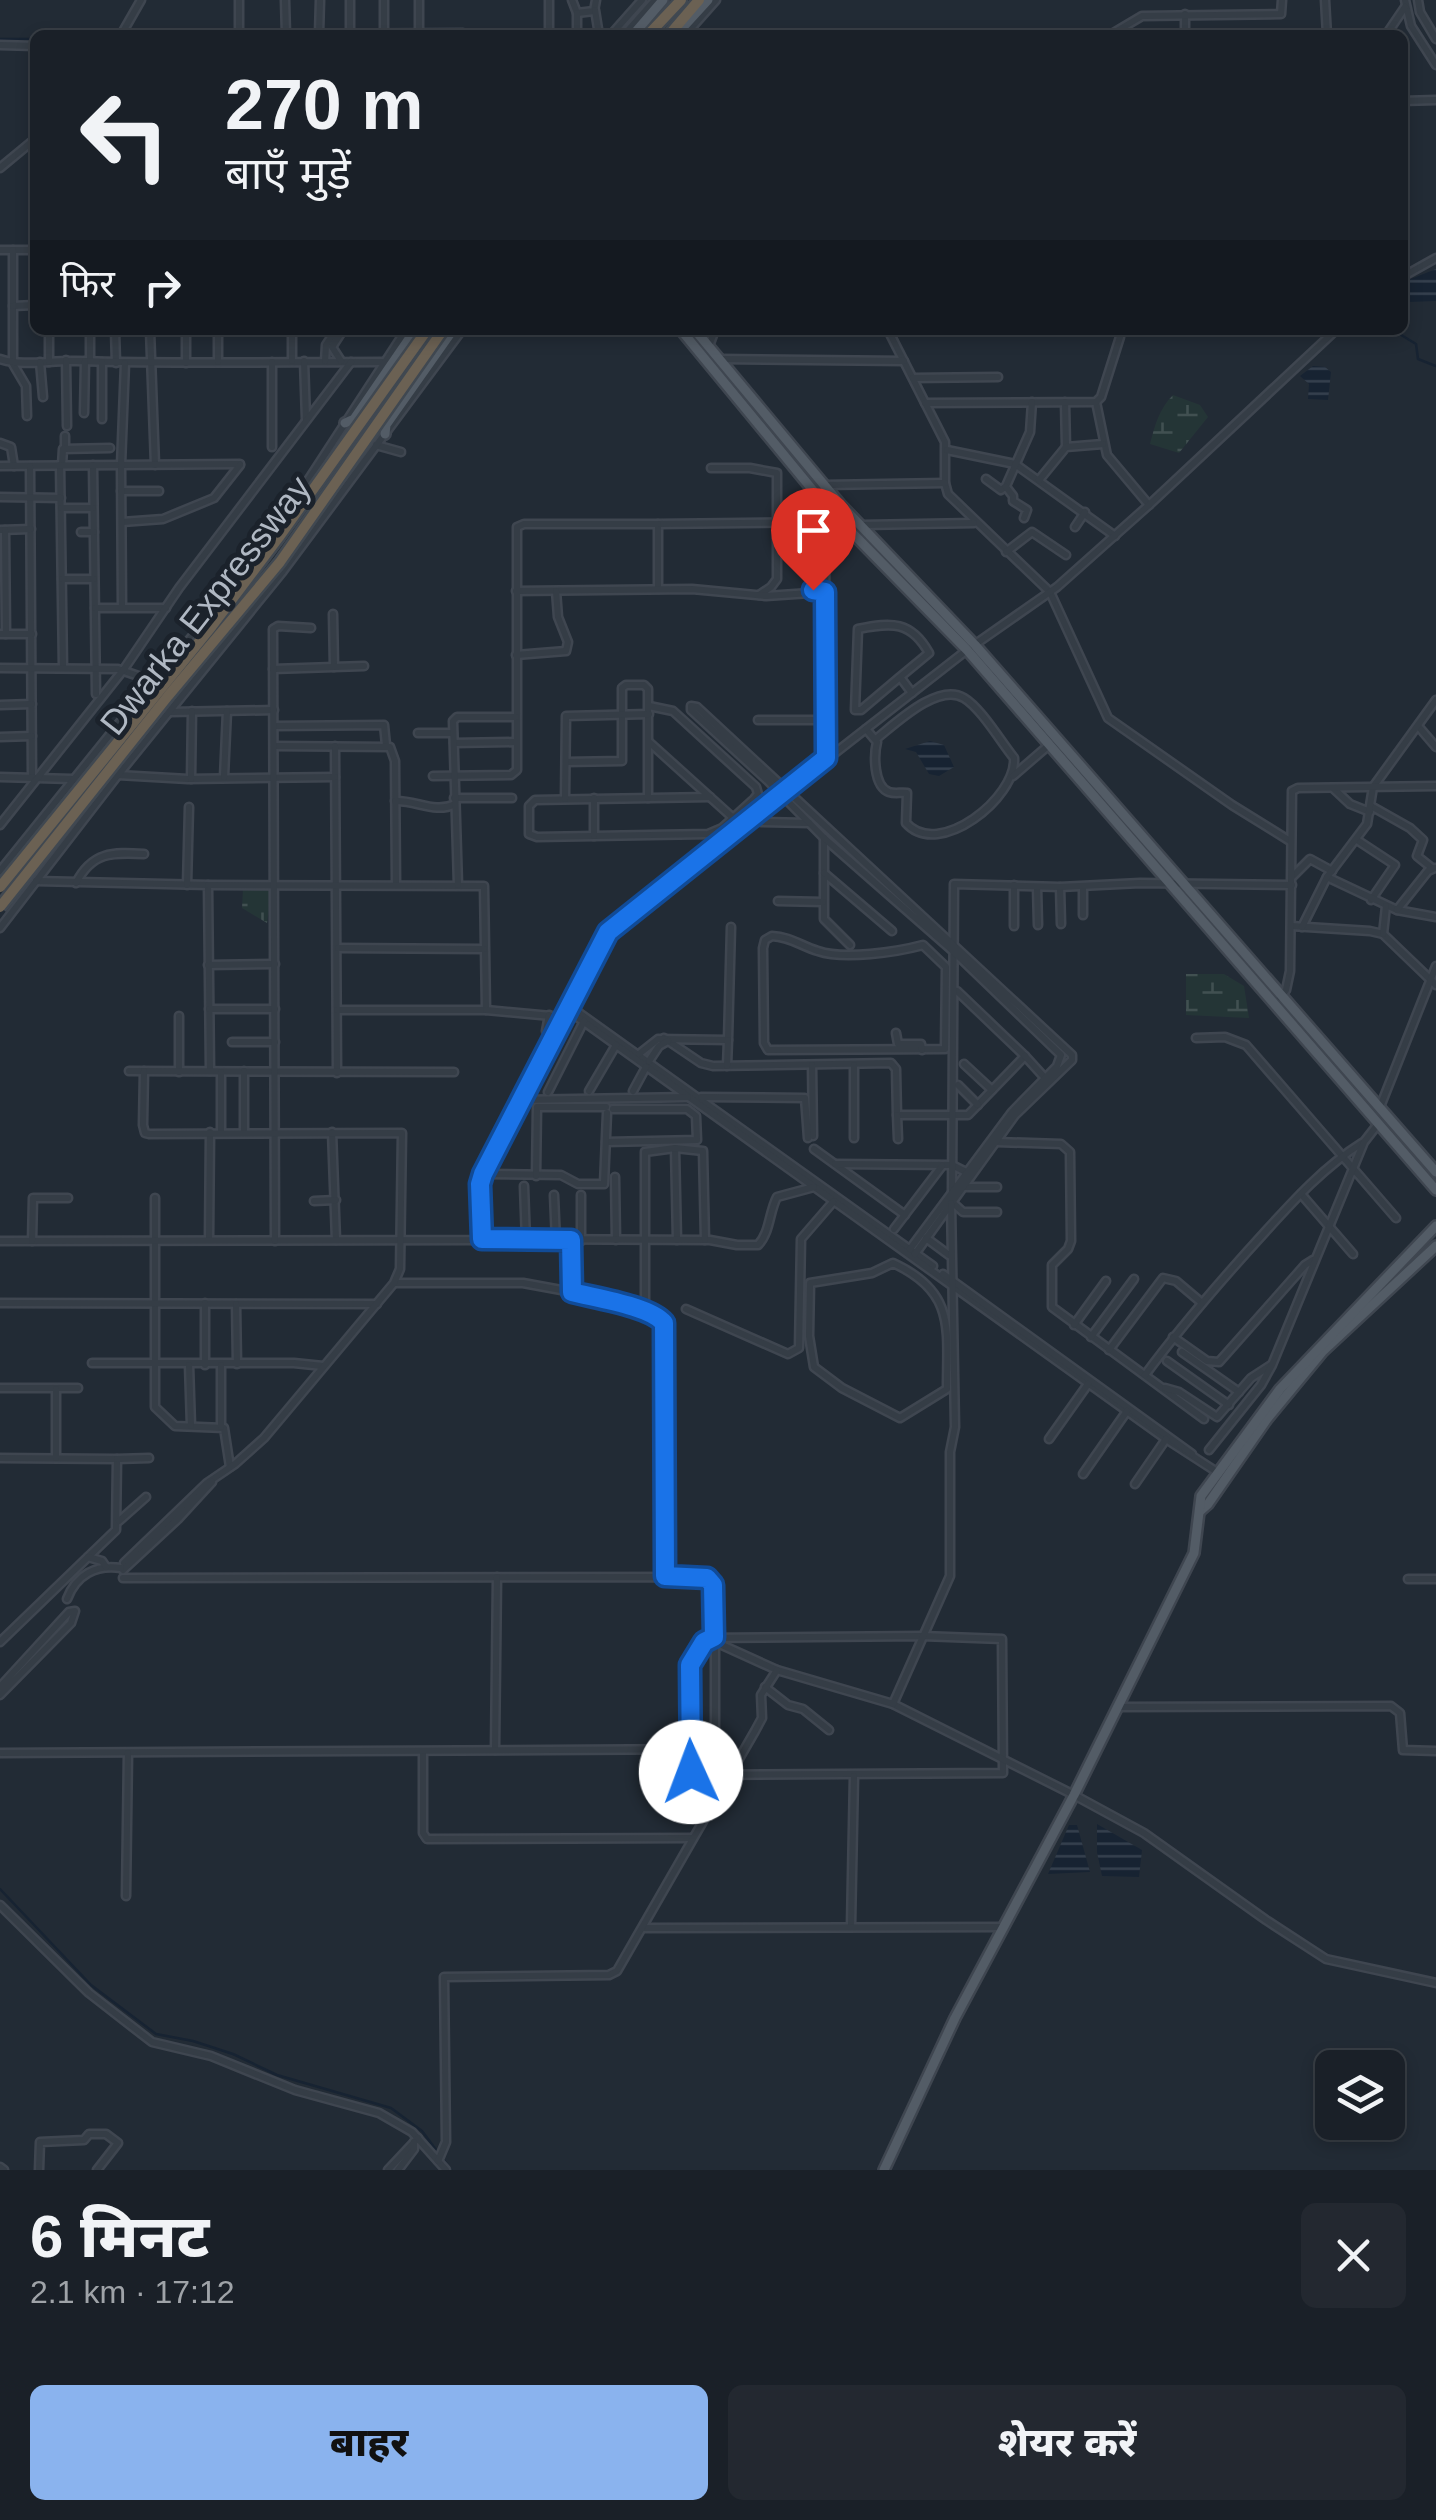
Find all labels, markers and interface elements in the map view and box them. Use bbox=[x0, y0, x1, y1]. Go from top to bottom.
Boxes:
text: 270 m bbox=[225, 66, 423, 144]
icon: left bbox=[60, 70, 190, 200]
text: बाएँ मुड़ें bbox=[225, 148, 351, 199]
icon: right bbox=[135, 260, 190, 315]
text: फिर bbox=[60, 263, 115, 305]
street label: Dwarka Expressway bbox=[92, 468, 318, 742]
pin bbox=[771, 488, 856, 591]
icon: arrive bbox=[786, 503, 841, 558]
position arrow bbox=[639, 1720, 743, 1824]
map controls bbox=[1315, 2050, 1405, 2140]
button: layers bbox=[1315, 2050, 1405, 2140]
text: 6 मिनट bbox=[30, 2203, 209, 2270]
button: close bbox=[1301, 2203, 1406, 2308]
text: 2.1 km · 17:12 bbox=[30, 2274, 235, 2310]
button: बाहर bbox=[30, 2385, 708, 2500]
button: शेयर करें bbox=[728, 2385, 1406, 2500]

